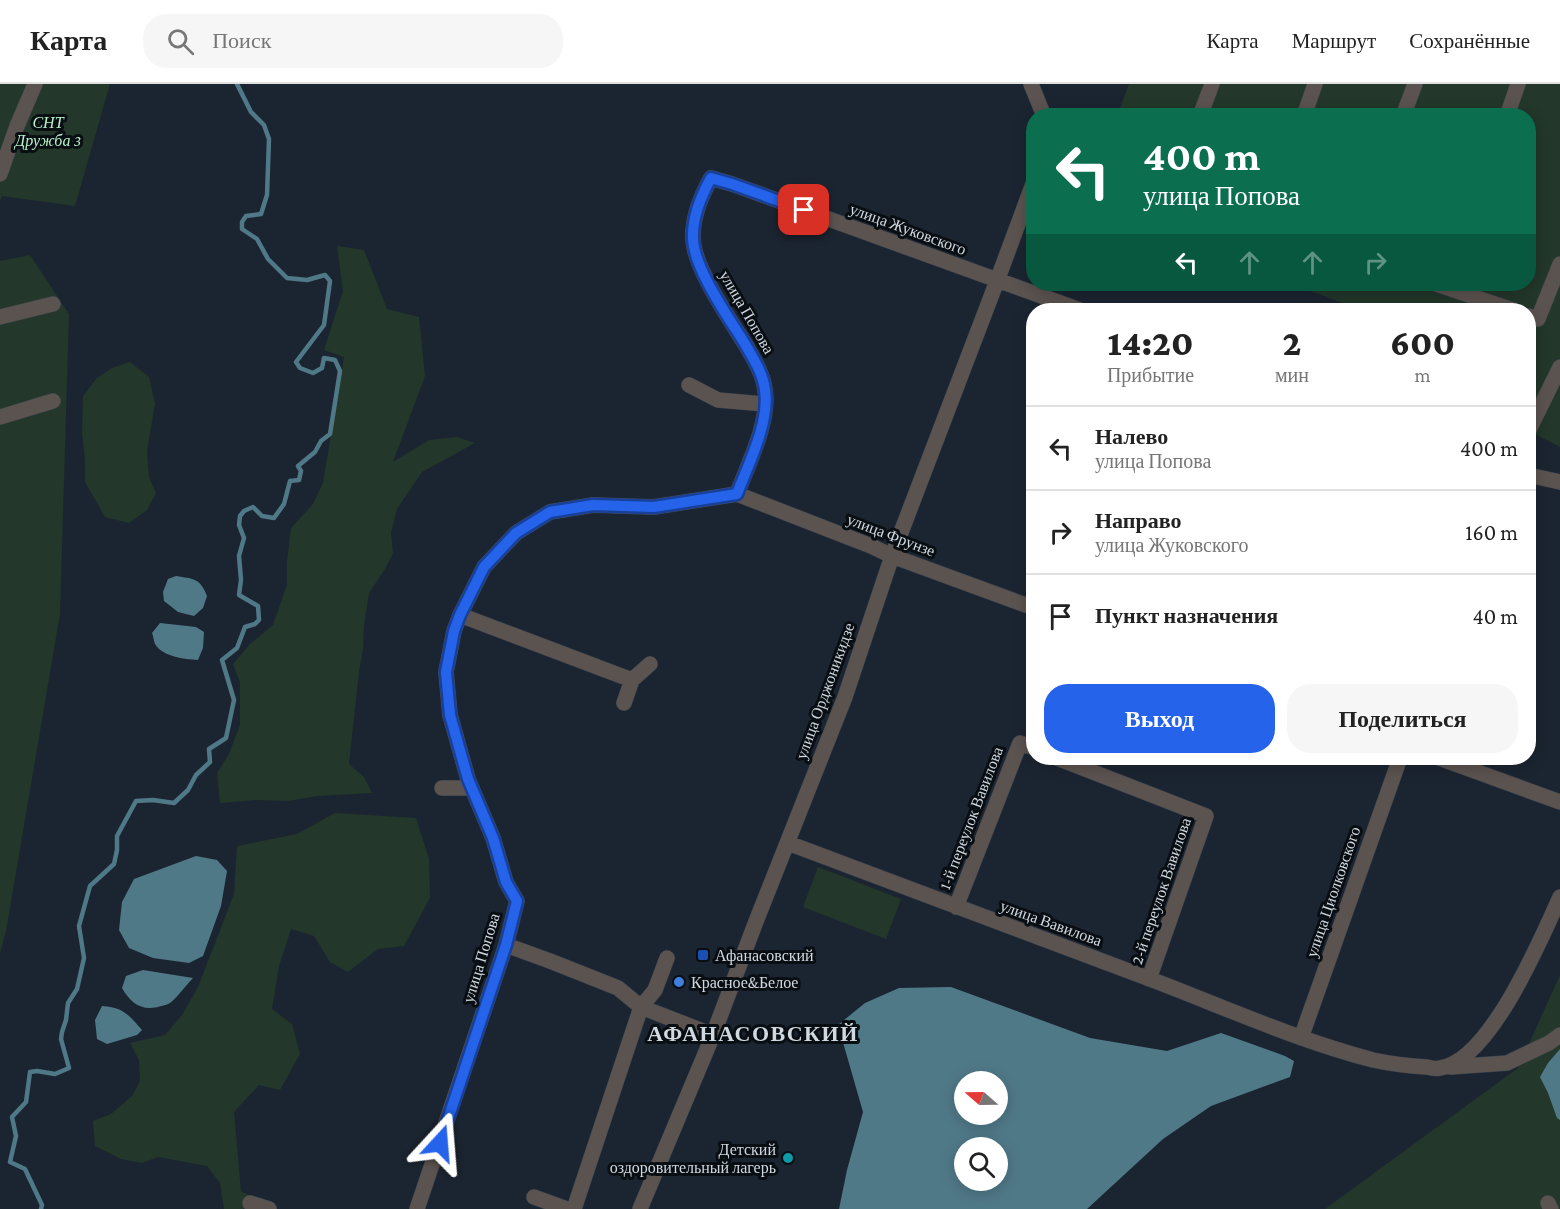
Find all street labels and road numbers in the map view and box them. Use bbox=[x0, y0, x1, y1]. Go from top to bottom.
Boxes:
street label: улица Жуковского bbox=[847, 200, 969, 259]
street label: улица Попова bbox=[716, 267, 778, 357]
street label: улица Фрунзе bbox=[844, 510, 937, 561]
street label: улица Орджоникидзе bbox=[792, 620, 859, 762]
street label: 1-й переулок Вавилова bbox=[936, 744, 1007, 892]
street label: 2-й переулок Вавилова bbox=[1128, 816, 1195, 967]
street label: улица Циолковского bbox=[1303, 824, 1364, 960]
street label: улица Вавилова bbox=[998, 897, 1104, 950]
street label: улица Попова bbox=[459, 911, 504, 1005]

